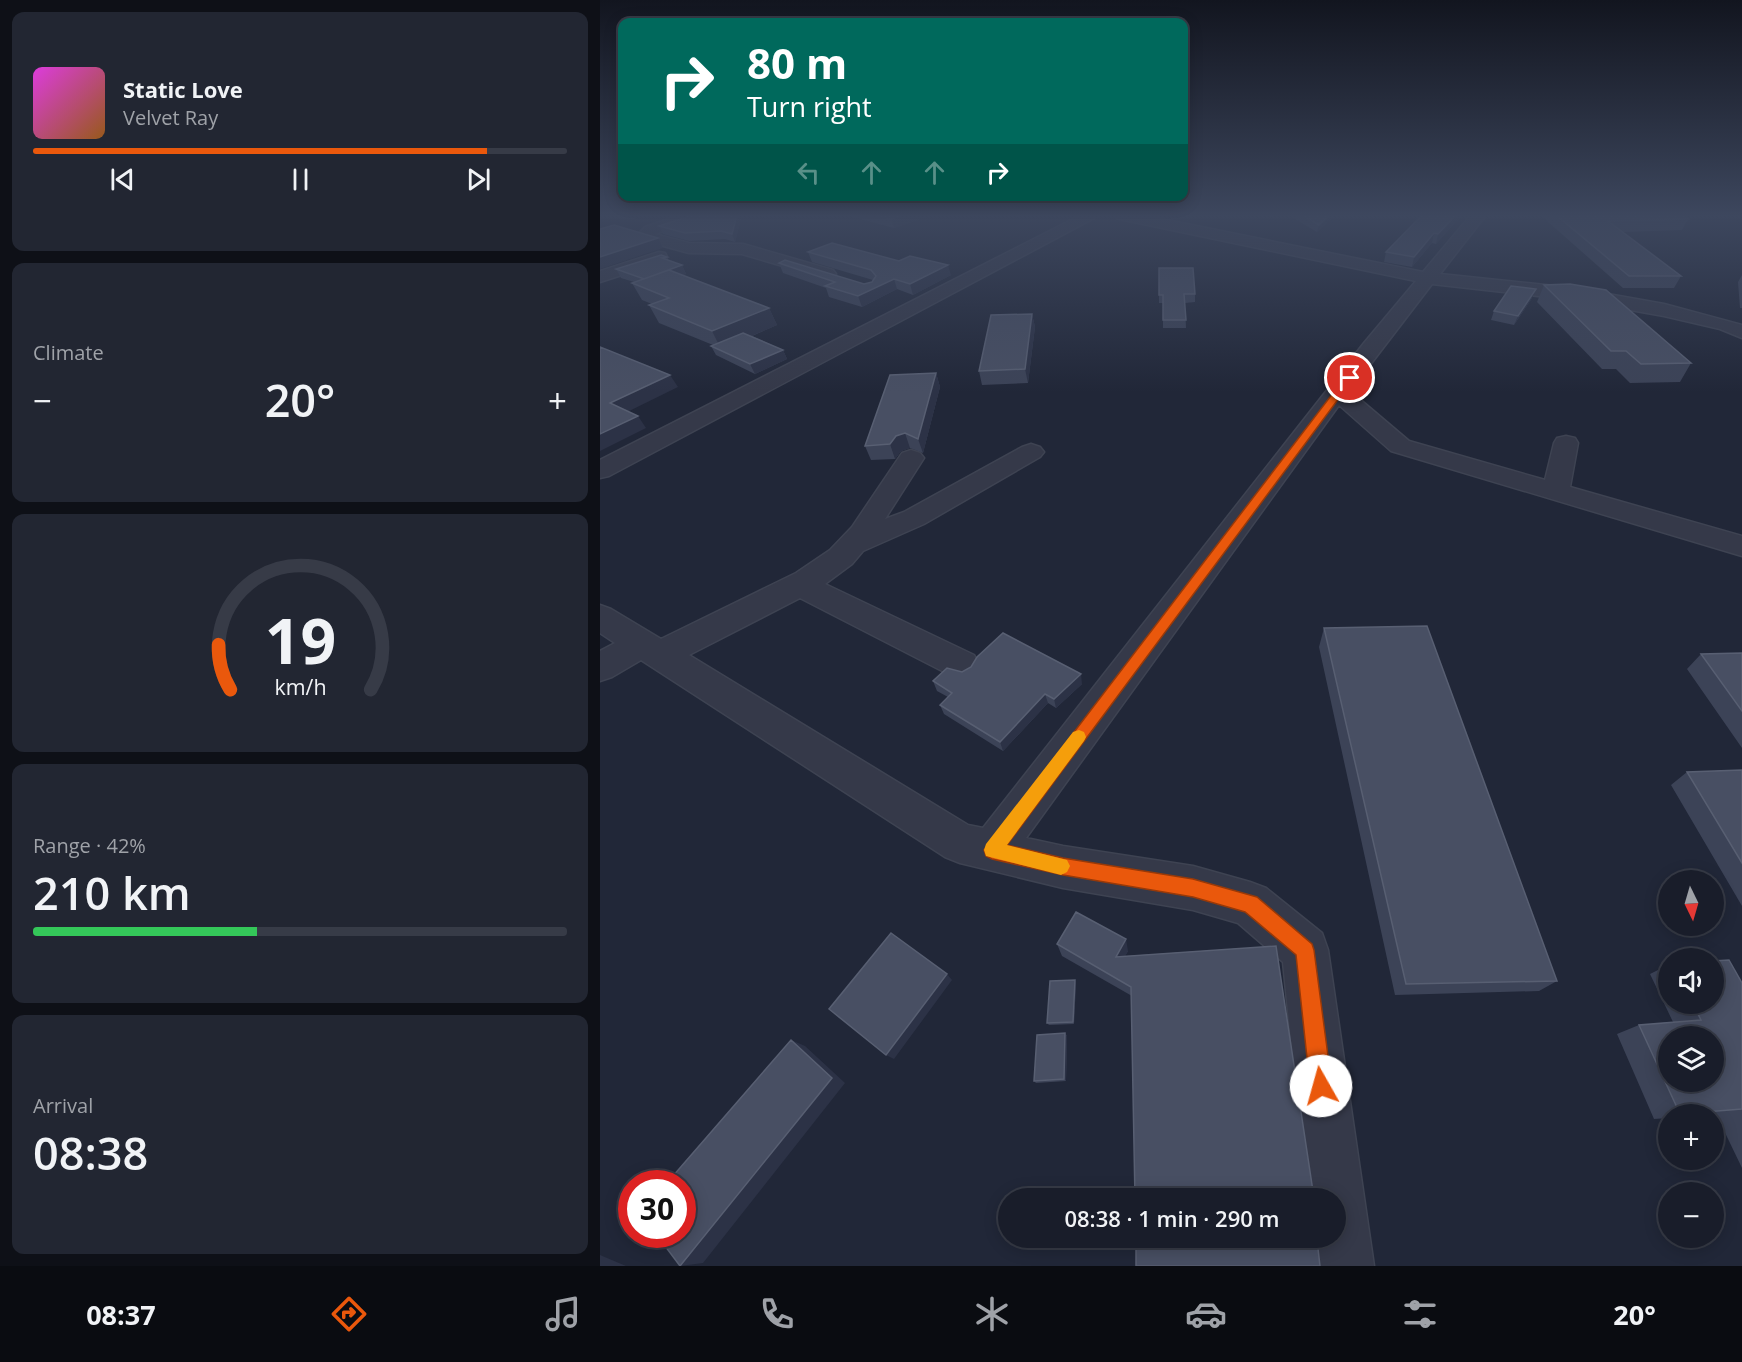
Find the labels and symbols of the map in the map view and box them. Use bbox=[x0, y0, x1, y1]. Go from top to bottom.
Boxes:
pin bbox=[1324, 352, 1375, 403]
north arrow bbox=[1658, 870, 1724, 936]
position arrow bbox=[1289, 1054, 1353, 1118]
speed limit sign: 30 bbox=[618, 1170, 696, 1248]

